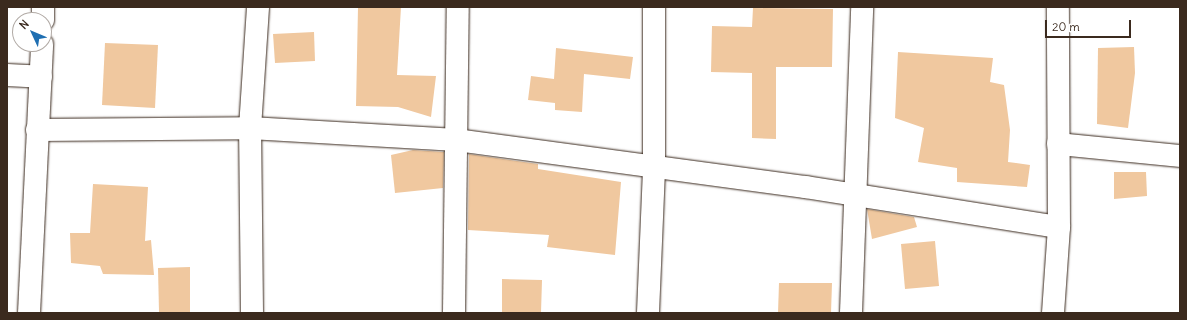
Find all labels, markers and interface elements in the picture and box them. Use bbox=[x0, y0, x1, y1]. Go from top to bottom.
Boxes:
north arrow bbox=[12, 12, 52, 52]
scale bar bbox=[1047, 12, 1133, 38]
text: N bbox=[16, 17, 32, 32]
text: 20 m bbox=[1052, 19, 1080, 34]

